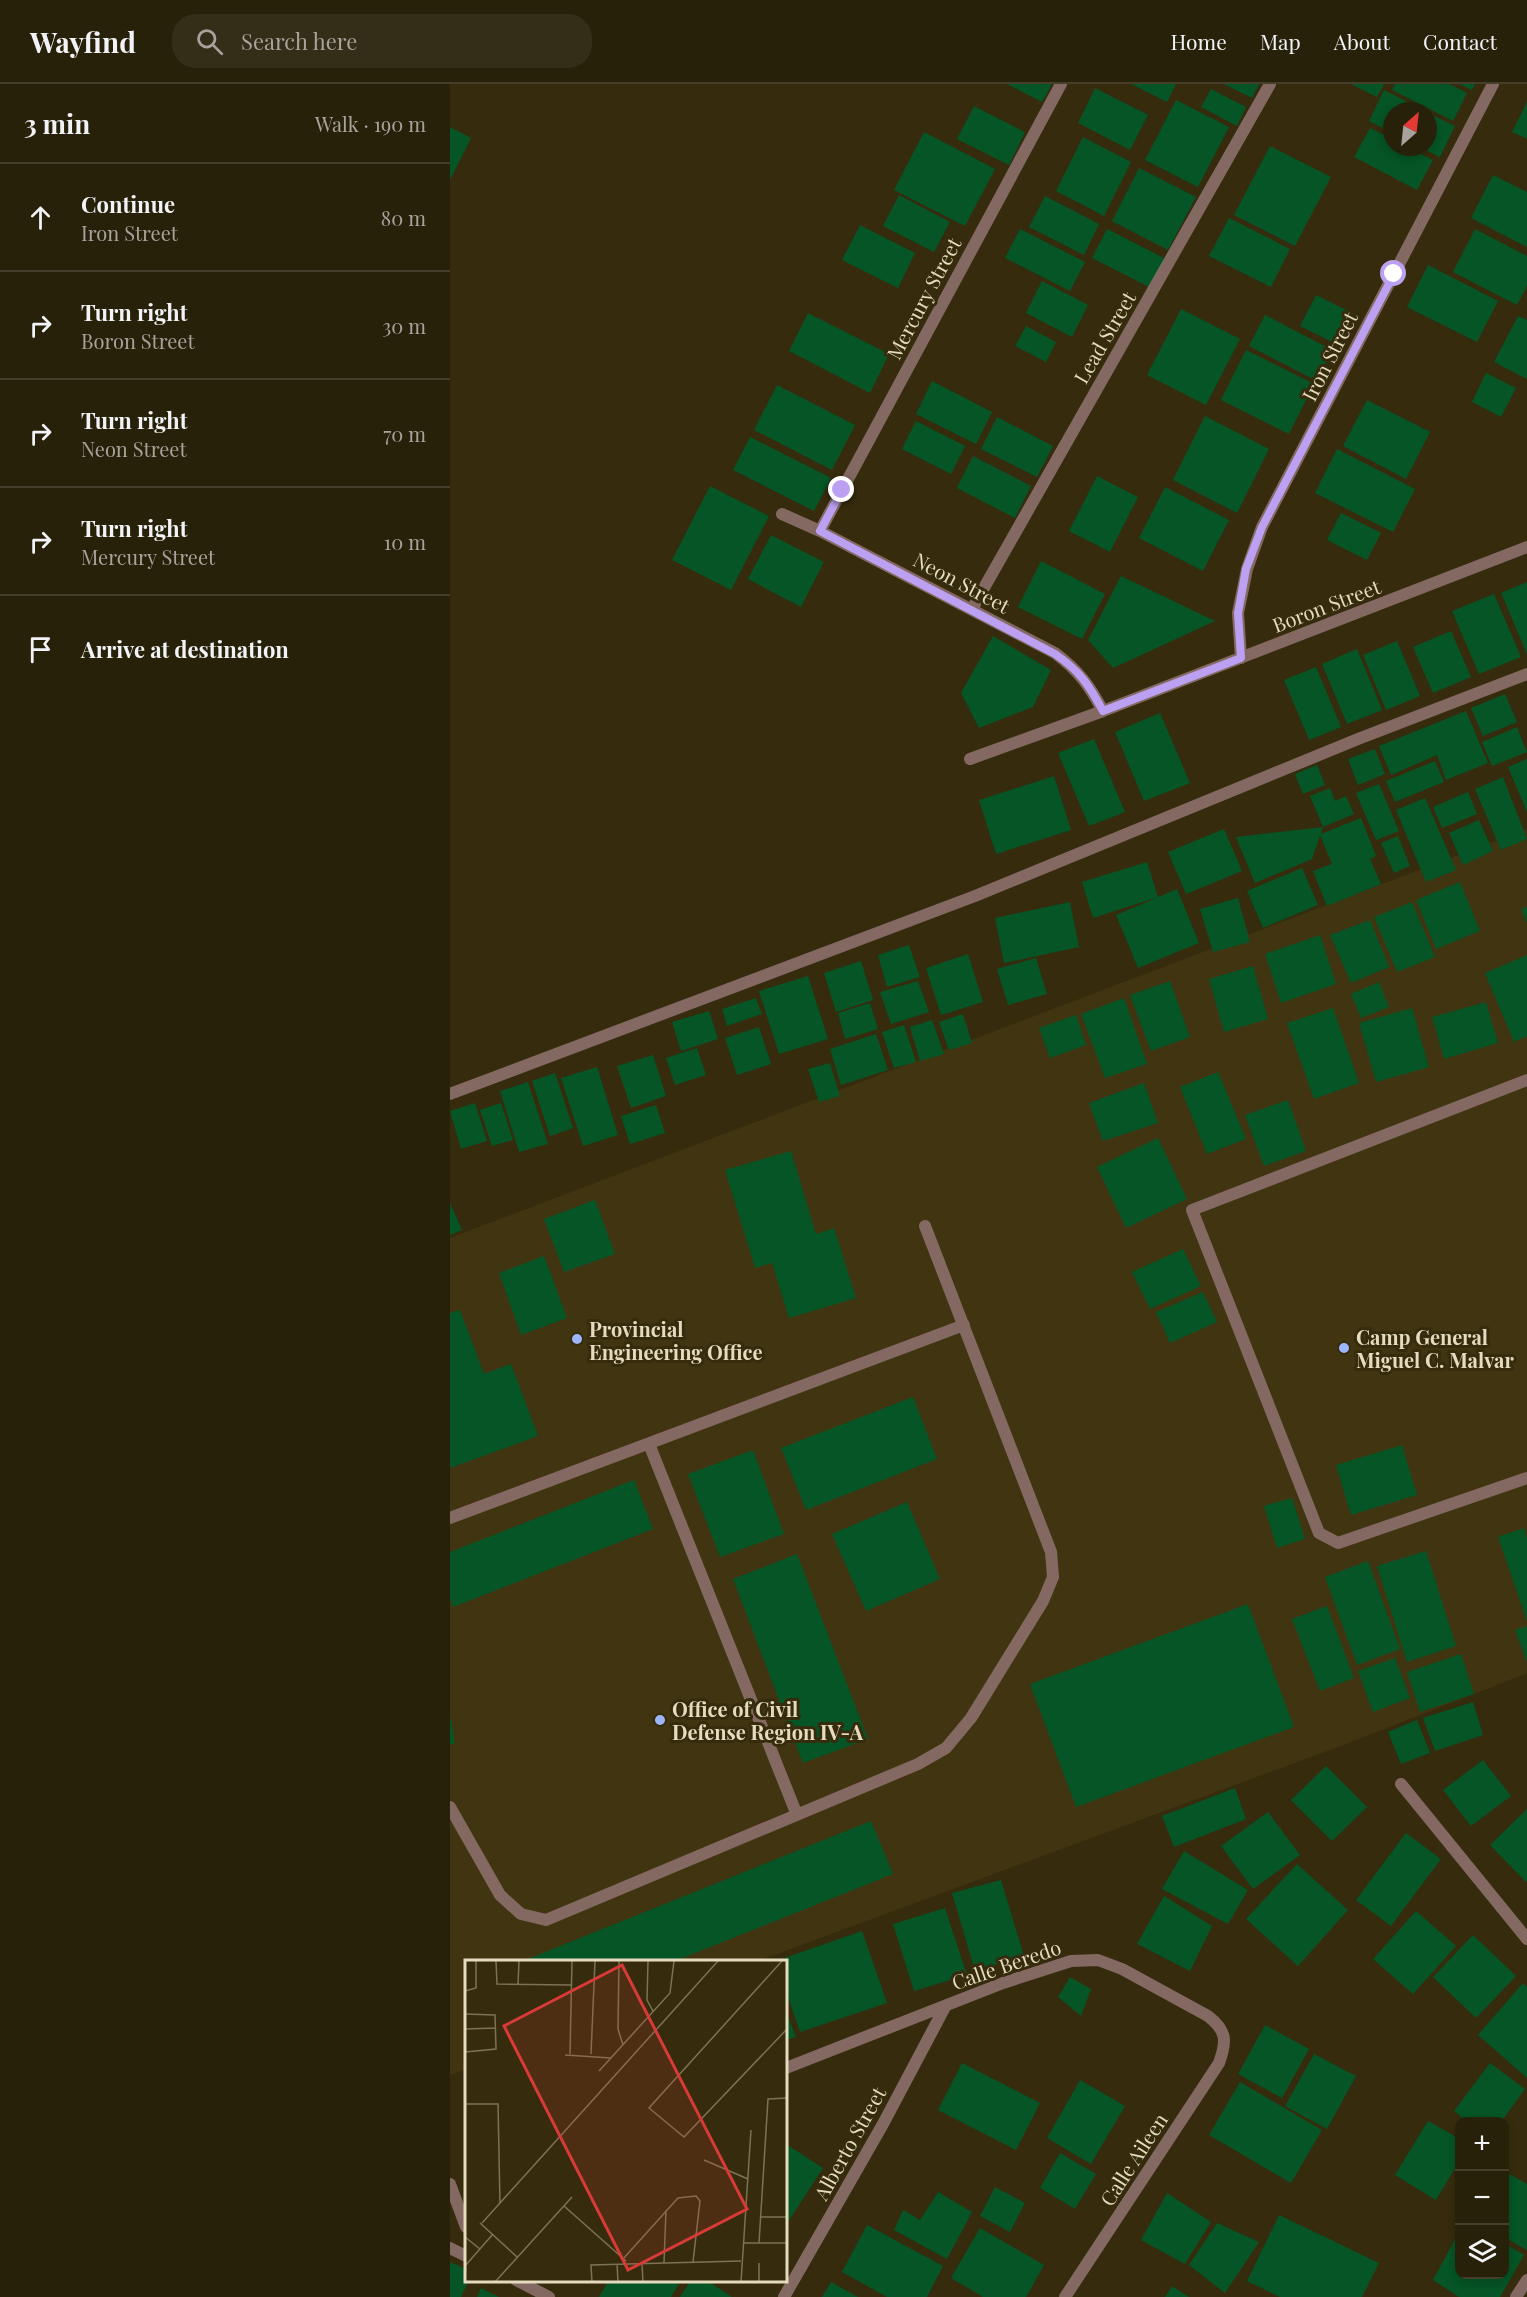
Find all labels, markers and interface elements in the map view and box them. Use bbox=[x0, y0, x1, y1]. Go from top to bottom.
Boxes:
search box bbox=[172, 14, 592, 68]
text: Wayfind bbox=[30, 23, 136, 60]
icon: search bbox=[193, 25, 226, 58]
text: Search here bbox=[241, 26, 357, 56]
text: Home bbox=[1171, 27, 1227, 55]
text: Map bbox=[1260, 27, 1301, 55]
text: About bbox=[1334, 27, 1390, 55]
text: Contact bbox=[1423, 27, 1497, 55]
north arrow bbox=[1383, 102, 1437, 156]
text: 3 min bbox=[24, 106, 90, 141]
text: Walk · 190 m bbox=[315, 110, 426, 137]
text: Continue bbox=[81, 189, 175, 219]
icon: ahead bbox=[24, 201, 57, 234]
text: 80 m bbox=[381, 204, 426, 231]
text: Iron Street bbox=[81, 219, 178, 246]
street label: Mercury Street bbox=[880, 232, 967, 364]
route start bbox=[1380, 260, 1406, 286]
street label: Lead Street bbox=[1067, 285, 1142, 388]
text: Turn right bbox=[81, 297, 187, 327]
street label: Iron Street bbox=[1295, 306, 1363, 405]
icon: right bbox=[24, 309, 57, 342]
text: 30 m bbox=[382, 312, 426, 339]
text: Boron Street bbox=[81, 327, 195, 354]
text: Turn right bbox=[81, 405, 187, 435]
icon: right bbox=[24, 417, 57, 450]
text: 70 m bbox=[383, 420, 426, 447]
text: Neon Street bbox=[81, 435, 186, 462]
route end bbox=[828, 476, 854, 502]
text: Turn right bbox=[81, 513, 187, 543]
icon: right bbox=[24, 525, 57, 558]
text: 10 m bbox=[384, 528, 426, 555]
text: Mercury Street bbox=[81, 543, 215, 570]
street label: Neon Street bbox=[909, 545, 1016, 619]
street label: Boron Street bbox=[1268, 572, 1385, 638]
icon: arrive bbox=[24, 633, 57, 666]
text: Arrive at destination bbox=[81, 634, 289, 664]
place label: Provincial Engineering Office bbox=[589, 1315, 763, 1365]
place label: Camp General Miguel C. Malvar bbox=[1356, 1323, 1514, 1373]
marker: Provincial Engineering Office bbox=[570, 1332, 584, 1346]
marker: Camp General Miguel C. Malvar bbox=[1337, 1341, 1351, 1355]
place label: Office of Civil Defense Region IV-A bbox=[672, 1695, 864, 1745]
marker: Office of Civil Defense Region IV-A bbox=[653, 1713, 667, 1727]
street label: Calle Beredo bbox=[948, 1933, 1064, 1995]
inset map bbox=[465, 1960, 788, 2282]
street label: Alberto Street bbox=[806, 2081, 892, 2205]
street label: Calle Aileen bbox=[1093, 2107, 1173, 2211]
map controls bbox=[1455, 2117, 1509, 2279]
button: + bbox=[1455, 2117, 1509, 2171]
button: − bbox=[1455, 2171, 1509, 2225]
button: layers bbox=[1455, 2225, 1509, 2279]

